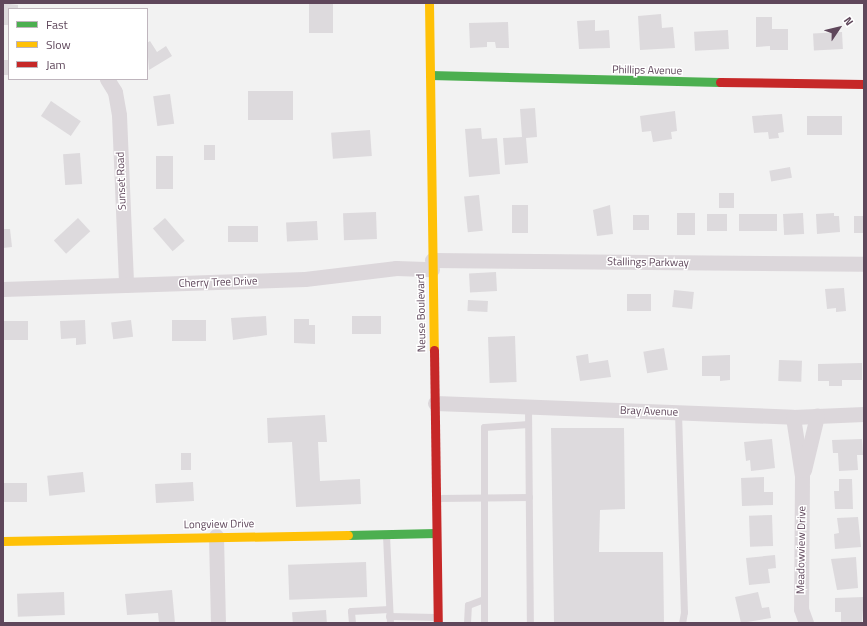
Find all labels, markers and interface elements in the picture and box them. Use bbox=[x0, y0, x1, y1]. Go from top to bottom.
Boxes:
legend bbox=[8, 8, 148, 80]
north arrow bbox=[819, 8, 859, 48]
text: N bbox=[840, 13, 858, 29]
text: Fast bbox=[46, 15, 68, 34]
text: Slow bbox=[46, 35, 71, 54]
text: Jam bbox=[46, 55, 66, 74]
street label: Phillips Avenue bbox=[612, 63, 682, 77]
street label: Sunset Road bbox=[113, 152, 129, 210]
street label: Stallings Parkway bbox=[607, 255, 689, 269]
street label: Cherry Tree Drive bbox=[178, 274, 258, 290]
street label: Neuse Boulevard bbox=[414, 274, 428, 352]
street label: Bray Avenue bbox=[620, 403, 678, 419]
street label: Meadowview Drive bbox=[794, 506, 808, 594]
street label: Longview Drive bbox=[184, 517, 254, 531]

